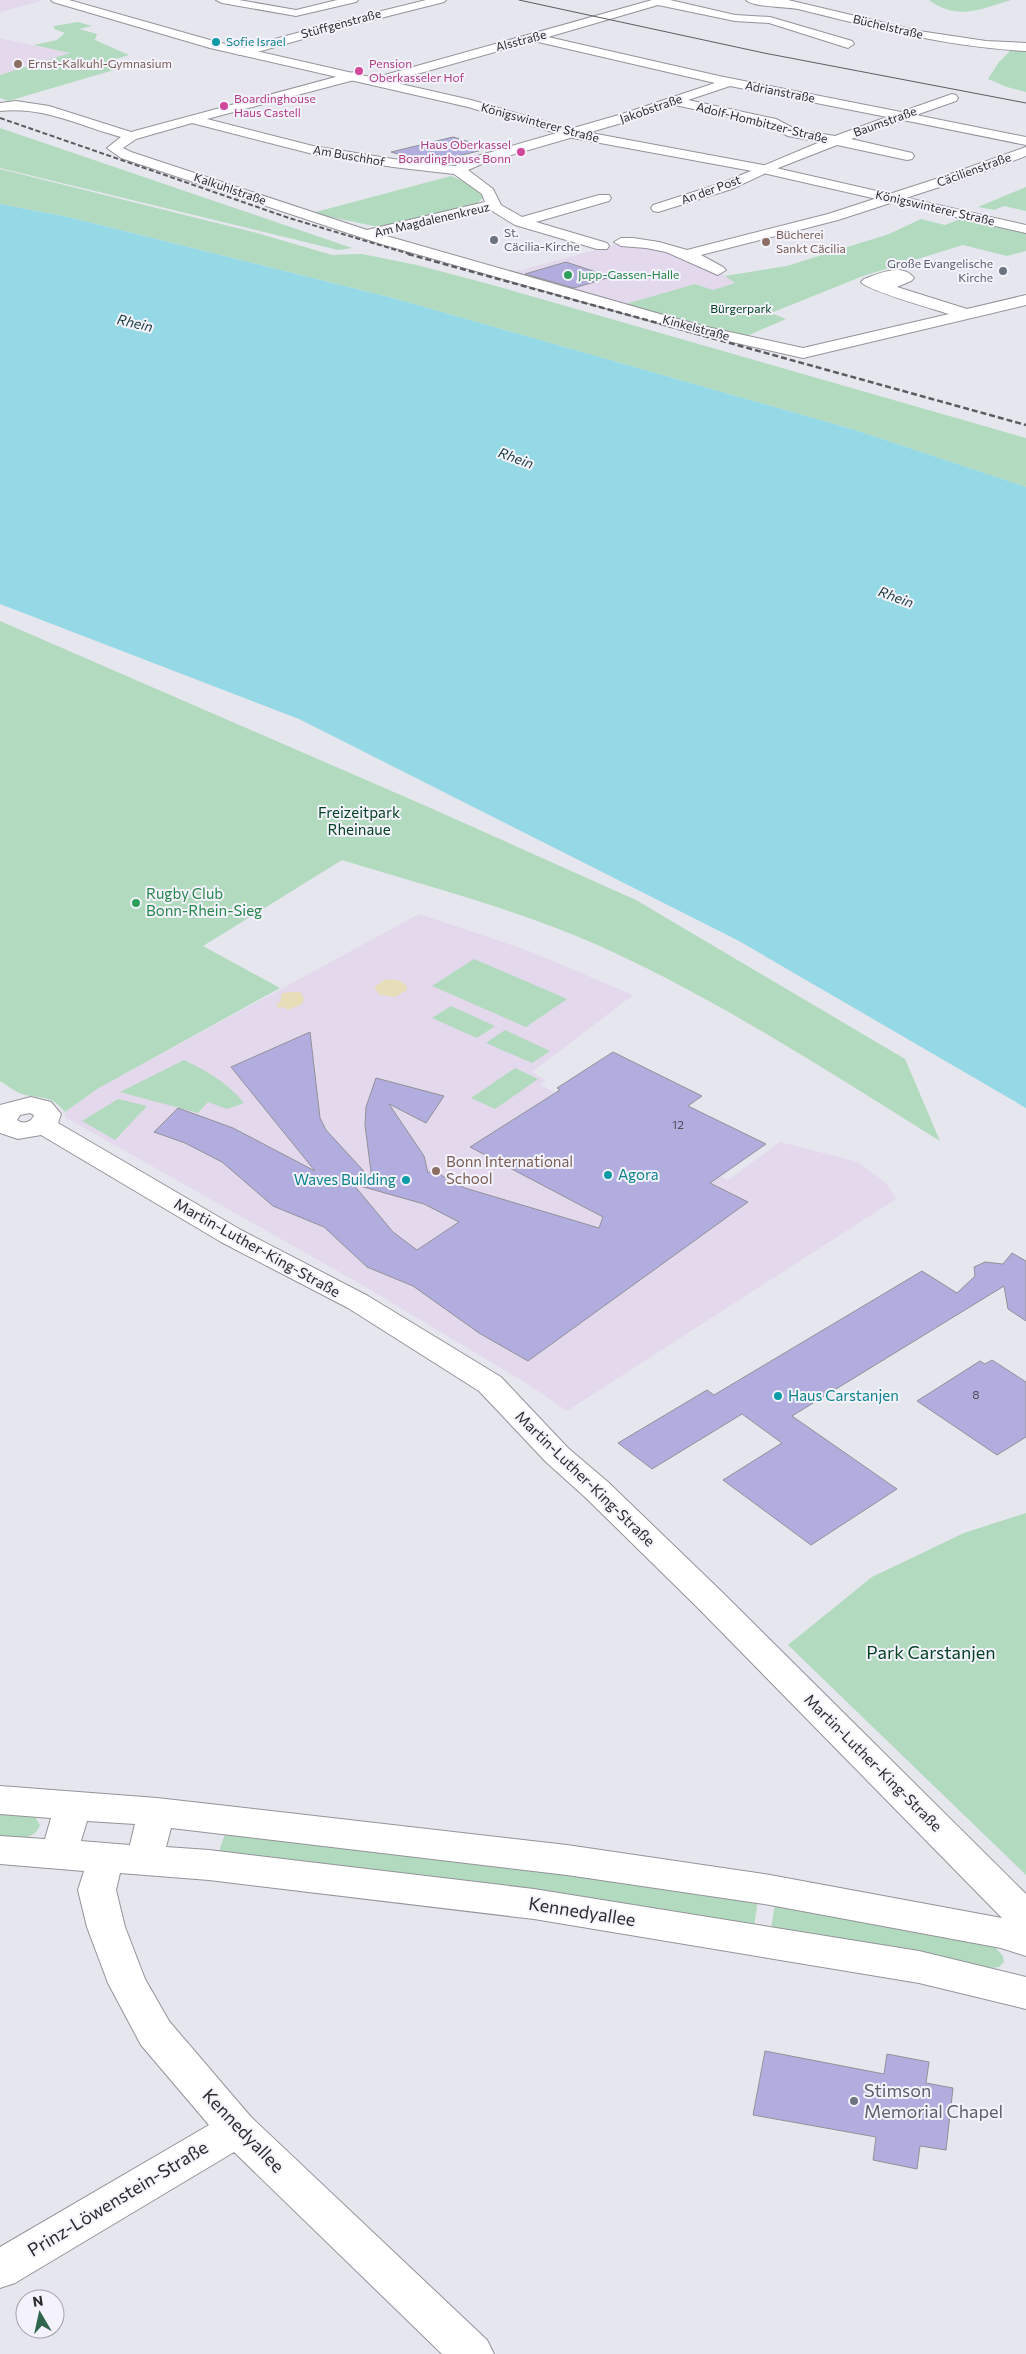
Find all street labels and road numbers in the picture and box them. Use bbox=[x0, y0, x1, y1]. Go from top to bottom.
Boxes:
street label: Stüffgenstraße bbox=[299, 6, 382, 40]
street label: Büchelstraße bbox=[852, 11, 925, 41]
street label: Alsstraße bbox=[494, 27, 548, 53]
street label: Adrianstraße bbox=[744, 77, 816, 105]
street label: Jakobstraße bbox=[618, 91, 684, 126]
street label: Adolf-Hombitzer-Straße bbox=[695, 99, 829, 145]
street label: Königswinterer Straße bbox=[480, 100, 601, 145]
street label: Baumstraße bbox=[851, 103, 918, 139]
street label: Am Buschhof bbox=[312, 142, 386, 168]
street label: Cäcilienstraße bbox=[935, 149, 1013, 189]
street label: Kalkuhlstraße bbox=[192, 169, 268, 207]
street label: An der Post bbox=[679, 172, 743, 206]
street label: Königswinterer Straße bbox=[874, 187, 996, 228]
street label: Am Magdalenenkreuz bbox=[373, 199, 491, 239]
street label: Kinkelstraße bbox=[661, 311, 731, 343]
street label: Martin-Luther-King-Straße bbox=[171, 1194, 344, 1300]
street label: Martin-Luther-King-Straße bbox=[512, 1407, 659, 1550]
street label: Martin-Luther-King-Straße bbox=[801, 1690, 946, 1835]
street label: Kennedyallee bbox=[527, 1892, 637, 1930]
street label: Kennedyallee bbox=[198, 2084, 289, 2177]
street label: Prinz-Löwenstein-Straße bbox=[23, 2136, 212, 2261]

